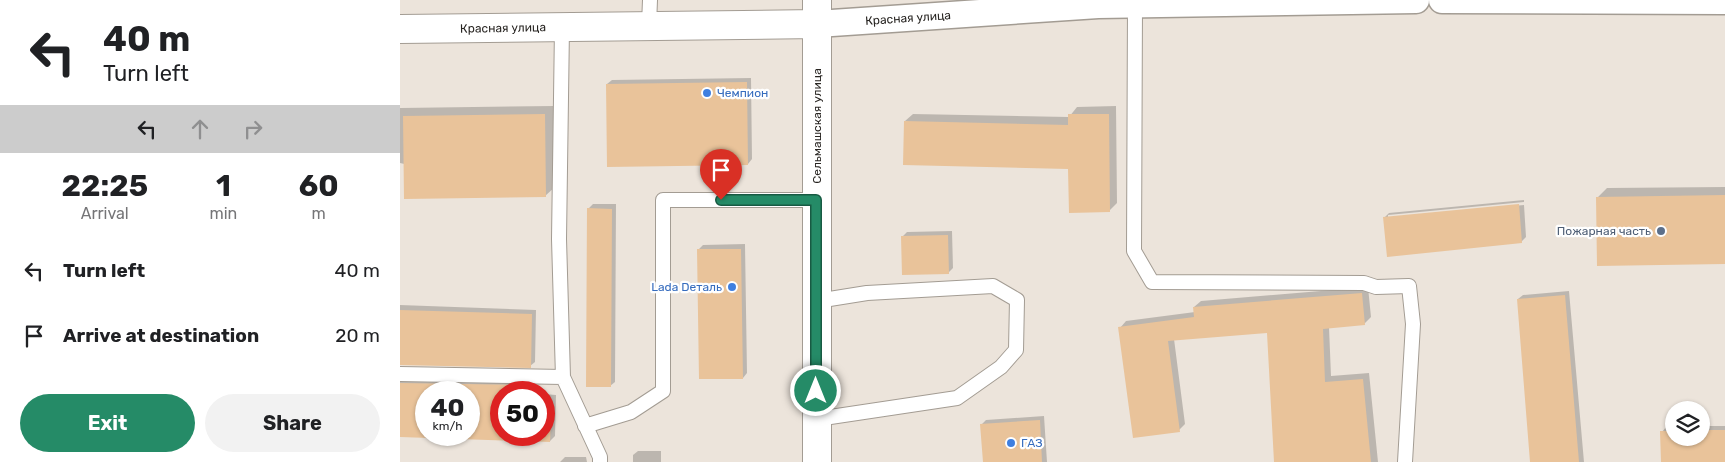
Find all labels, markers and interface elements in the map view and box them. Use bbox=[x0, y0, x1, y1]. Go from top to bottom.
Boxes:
street label: Красная улица bbox=[865, 8, 951, 28]
text: 40 m bbox=[103, 18, 190, 60]
icon: left bbox=[20, 20, 85, 85]
street label: Красная улица bbox=[460, 20, 546, 36]
text: Turn left bbox=[103, 60, 189, 87]
street label: Сельмашская улица bbox=[810, 68, 824, 184]
place label: Чемпион bbox=[717, 86, 768, 100]
marker: Чемпион bbox=[701, 87, 713, 99]
icon: left bbox=[133, 115, 161, 143]
icon: ahead bbox=[186, 115, 214, 143]
icon: right bbox=[239, 115, 267, 143]
pin bbox=[700, 149, 742, 200]
icon: arrive bbox=[707, 156, 735, 184]
text: 22:25 bbox=[61, 168, 148, 204]
text: 1 bbox=[216, 168, 231, 204]
text: 60 bbox=[299, 168, 339, 204]
text: Arrival bbox=[81, 204, 129, 223]
text: min bbox=[209, 204, 237, 223]
text: m bbox=[312, 204, 326, 223]
place label: Пожарная часть bbox=[1557, 224, 1651, 238]
marker: Пожарная часть bbox=[1655, 225, 1667, 237]
icon: left bbox=[20, 257, 48, 285]
text: Turn left bbox=[63, 259, 145, 282]
text: 40 m bbox=[335, 259, 380, 282]
place label: Lada Dеталь bbox=[651, 280, 722, 294]
marker: Lada Dеталь bbox=[726, 281, 738, 293]
icon: arrive bbox=[20, 322, 48, 350]
text: Arrive at destination bbox=[63, 324, 259, 347]
text: 20 m bbox=[335, 324, 380, 347]
position arrow bbox=[789, 364, 841, 416]
speed limit sign: 50 bbox=[490, 381, 555, 446]
text: 40 bbox=[430, 393, 465, 422]
button: Exit bbox=[20, 394, 195, 452]
button: Share bbox=[205, 394, 380, 452]
map controls bbox=[1665, 401, 1710, 446]
button: layers bbox=[1665, 401, 1710, 446]
text: km/h bbox=[433, 419, 462, 433]
place label: ГАЗ bbox=[1021, 436, 1043, 450]
marker: ГАЗ bbox=[1005, 437, 1017, 449]

